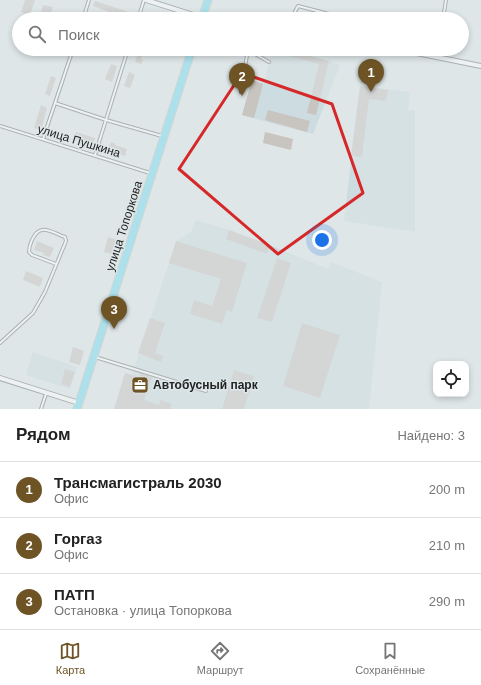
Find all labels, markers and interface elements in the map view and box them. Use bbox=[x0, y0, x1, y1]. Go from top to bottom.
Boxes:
search box bbox=[12, 12, 469, 56]
icon: search bbox=[26, 23, 48, 45]
text: Поиск bbox=[58, 26, 100, 43]
pin: 1 bbox=[358, 59, 384, 92]
pin: 2 bbox=[229, 63, 255, 96]
street label: улица Пушкина bbox=[36, 122, 122, 160]
street label: улица Топоркова bbox=[103, 179, 145, 273]
your location bbox=[312, 230, 332, 250]
pin: 3 bbox=[101, 296, 127, 329]
map controls bbox=[433, 361, 469, 397]
button: locate bbox=[433, 361, 469, 397]
office icon: Автобусный парк bbox=[130, 375, 150, 395]
place label: Автобусный парк bbox=[153, 378, 259, 392]
text: Рядом bbox=[16, 425, 71, 444]
text: Найдено: 3 bbox=[397, 428, 465, 443]
text: Трансмагистраль 2030 bbox=[54, 474, 222, 491]
text: 1 bbox=[25, 482, 33, 497]
text: 200 m bbox=[429, 482, 465, 497]
text: Офис bbox=[54, 491, 89, 506]
text: Горгаз bbox=[54, 530, 102, 547]
text: 2 bbox=[25, 538, 33, 553]
text: 210 m bbox=[429, 538, 465, 553]
text: Офис bbox=[54, 547, 89, 562]
text: ПАТП bbox=[54, 586, 95, 603]
text: 3 bbox=[25, 594, 33, 609]
text: 290 m bbox=[429, 594, 465, 609]
text: Остановка · улица Топоркова bbox=[54, 603, 232, 618]
tab: Карта bbox=[56, 640, 85, 676]
tab: Маршрут bbox=[197, 640, 244, 676]
tab: Сохранённые bbox=[355, 640, 425, 676]

